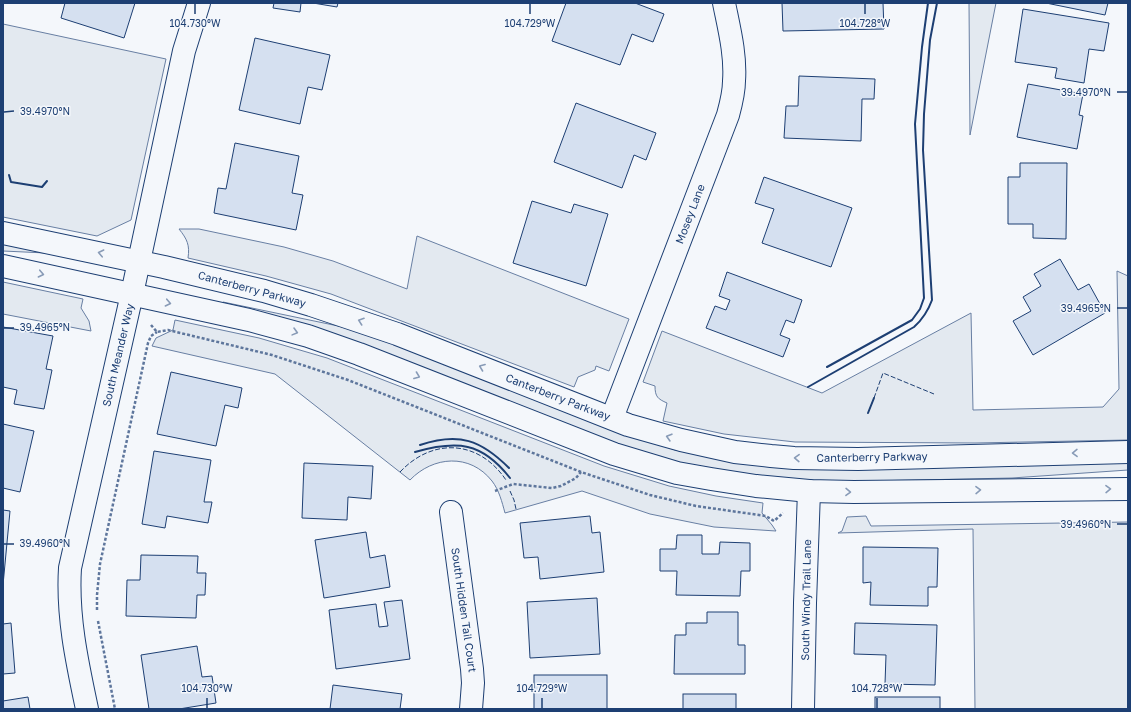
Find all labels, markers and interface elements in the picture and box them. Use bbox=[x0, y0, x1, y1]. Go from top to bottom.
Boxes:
text: 104.730°W bbox=[170, 17, 221, 29]
text: 104.729°W bbox=[505, 17, 556, 29]
text: 104.728°W bbox=[840, 17, 891, 29]
text: 39.4970°N bbox=[1061, 86, 1111, 98]
text: 39.4970°N bbox=[20, 105, 70, 117]
street label: Mosey Lane bbox=[672, 182, 707, 245]
one-way arrow bbox=[98, 250, 104, 258]
street label: Canterberry Parkway bbox=[197, 268, 307, 309]
one-way arrow bbox=[38, 269, 44, 277]
one-way arrow bbox=[165, 298, 171, 306]
street label: South Meander Way bbox=[99, 302, 136, 408]
text: 39.4965°N bbox=[1061, 302, 1111, 314]
one-way arrow bbox=[357, 317, 364, 325]
text: 39.4965°N bbox=[20, 321, 70, 333]
one-way arrow bbox=[291, 327, 298, 336]
one-way arrow bbox=[478, 364, 485, 372]
street label: Canterberry Parkway bbox=[504, 371, 612, 423]
one-way arrow bbox=[413, 372, 420, 380]
one-way arrow bbox=[666, 433, 673, 442]
street label: Canterberry Parkway bbox=[816, 449, 928, 464]
one-way arrow bbox=[1072, 449, 1078, 457]
one-way arrow bbox=[794, 454, 800, 462]
one-way arrow bbox=[1105, 485, 1111, 493]
one-way arrow bbox=[975, 486, 981, 494]
one-way arrow bbox=[845, 488, 851, 496]
text: 39.4960°N bbox=[1061, 518, 1111, 530]
text: 39.4960°N bbox=[20, 537, 70, 549]
street label: South Windy Trail Lane bbox=[798, 539, 813, 661]
street label: South Hidden Tail Court bbox=[449, 547, 480, 673]
text: 104.730°W bbox=[182, 682, 233, 694]
text: 104.729°W bbox=[517, 682, 568, 694]
text: 104.728°W bbox=[852, 682, 903, 694]

